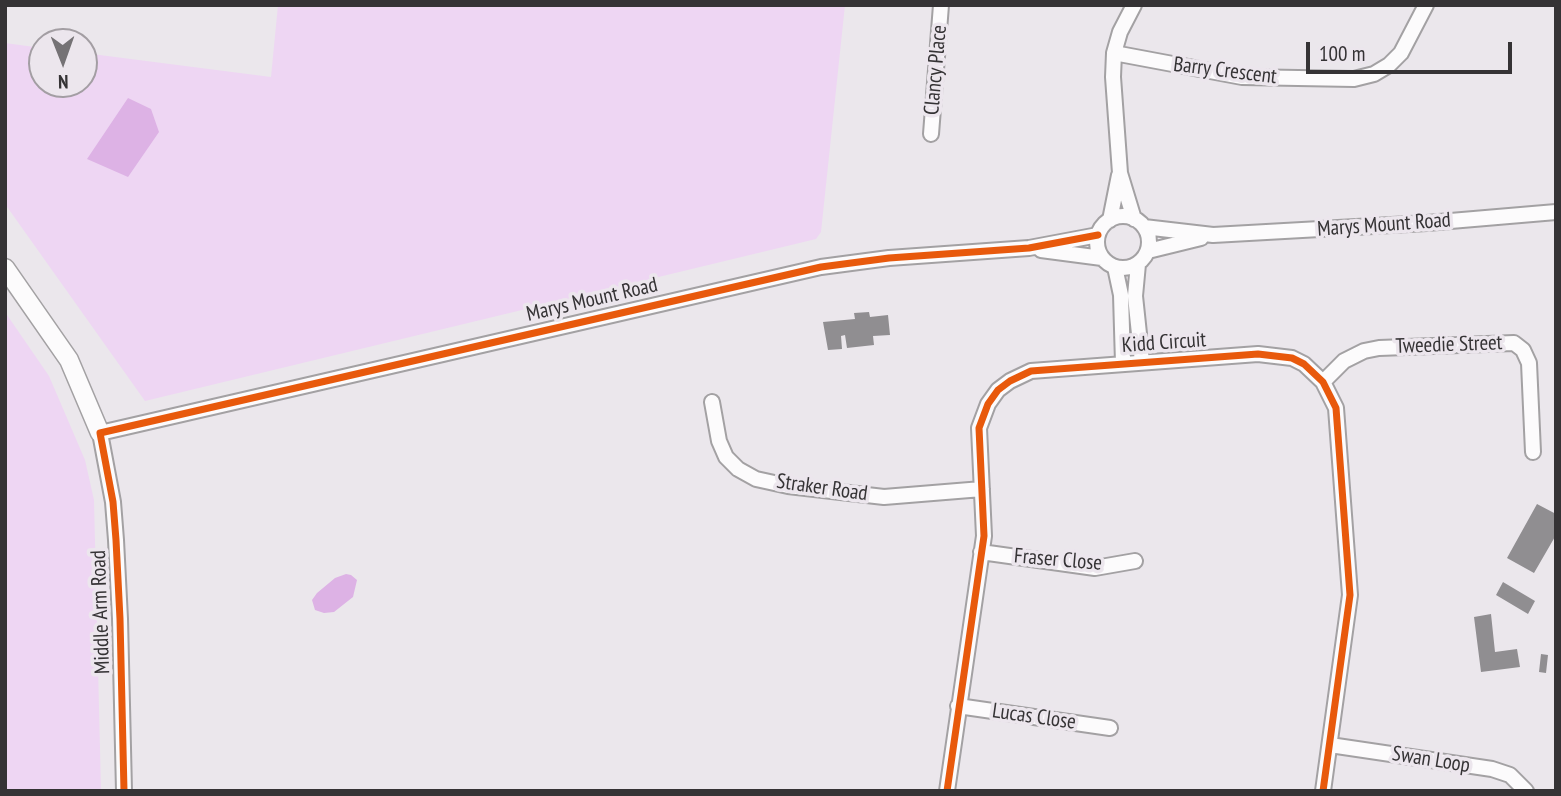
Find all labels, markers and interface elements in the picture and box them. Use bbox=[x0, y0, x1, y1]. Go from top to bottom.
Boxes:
street label: Clancy Place bbox=[920, 24, 952, 116]
north arrow bbox=[28, 28, 98, 98]
scale bar bbox=[1309, 28, 1516, 72]
text: 100 m bbox=[1319, 40, 1365, 67]
street label: Barry Crescent bbox=[1172, 52, 1278, 90]
text: N bbox=[58, 70, 69, 94]
street label: Marys Mount Road bbox=[1316, 208, 1452, 242]
street label: Marys Mount Road bbox=[524, 273, 660, 327]
street label: Kidd Circuit bbox=[1121, 327, 1207, 359]
street label: Tweedie Street bbox=[1395, 331, 1503, 359]
street label: Straker Road bbox=[775, 469, 869, 507]
street label: Fraser Close bbox=[1013, 544, 1103, 576]
street label: Middle Arm Road bbox=[86, 550, 116, 674]
street label: Lucas Close bbox=[990, 699, 1078, 735]
street label: Swan Loop bbox=[1390, 741, 1472, 779]

